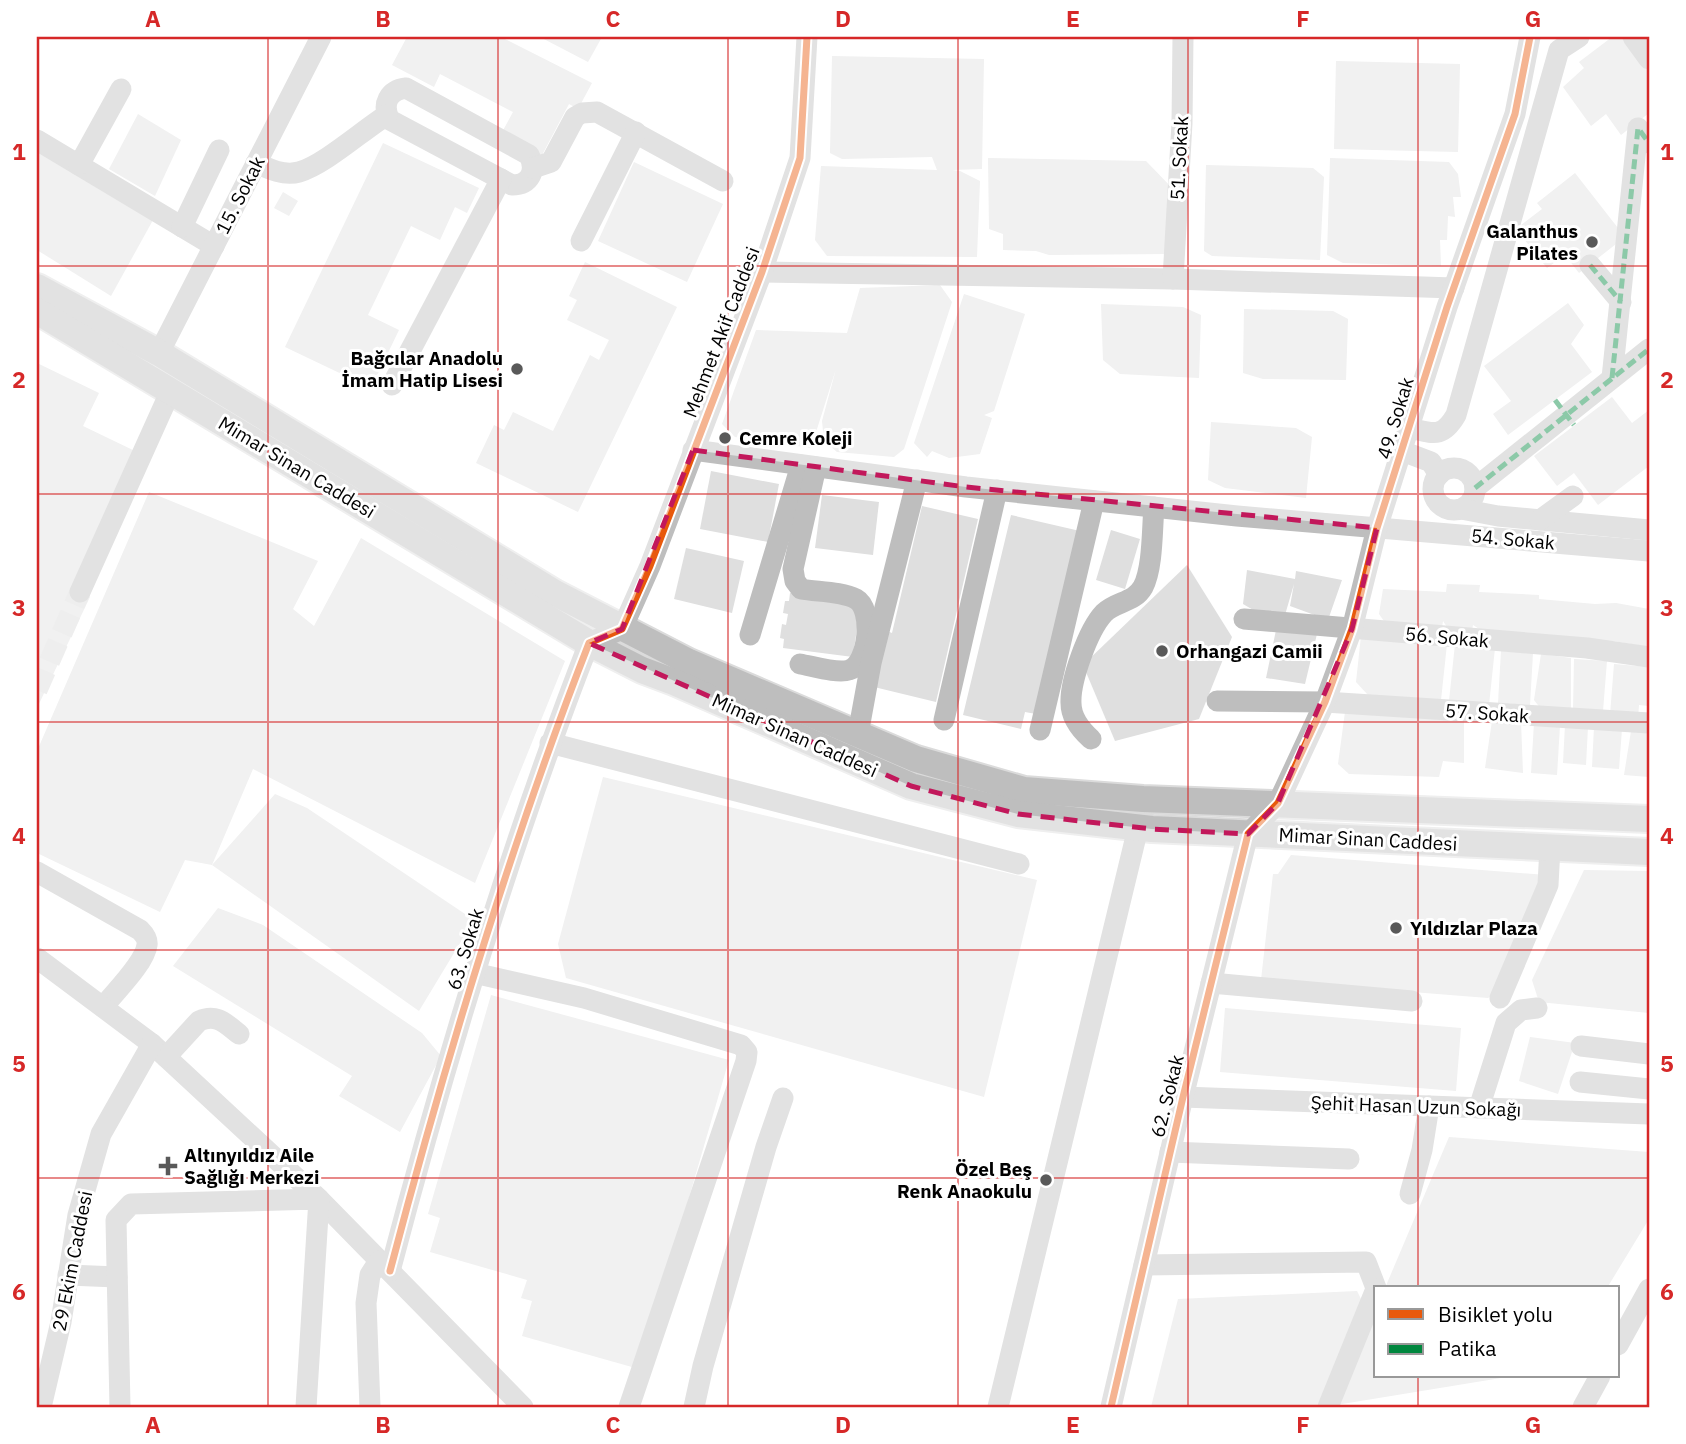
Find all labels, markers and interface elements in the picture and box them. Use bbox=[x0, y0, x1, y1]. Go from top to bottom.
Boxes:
text: A bbox=[145, 3, 161, 33]
text: B bbox=[375, 3, 391, 33]
text: C bbox=[606, 3, 621, 33]
text: D bbox=[835, 3, 851, 33]
text: E bbox=[1066, 3, 1080, 33]
text: F bbox=[1296, 3, 1310, 33]
text: G bbox=[1525, 3, 1541, 33]
street label: 51. Sokak bbox=[1165, 115, 1193, 201]
text: 1 bbox=[12, 136, 26, 166]
text: 1 bbox=[1660, 136, 1674, 166]
street label: 15. Sokak bbox=[210, 152, 270, 238]
place label: Galanthus Pilates bbox=[1486, 219, 1578, 265]
marker: Galanthus Pilates bbox=[1584, 234, 1600, 250]
street label: Mehmet Akif Caddesi bbox=[677, 243, 765, 421]
place label: Bağcılar Anadolu İmam Hatip Lisesi bbox=[342, 346, 503, 392]
marker: Bağcılar Anadolu İmam Hatip Lisesi bbox=[509, 361, 525, 377]
text: 2 bbox=[12, 364, 26, 394]
text: 2 bbox=[1660, 364, 1674, 394]
street label: 49. Sokak bbox=[1371, 374, 1419, 462]
street label: Mimar Sinan Caddesi bbox=[214, 411, 380, 523]
place label: Cemre Koleji bbox=[739, 426, 853, 450]
marker: Cemre Koleji bbox=[717, 430, 733, 446]
street label: 54. Sokak bbox=[1470, 523, 1556, 555]
text: 3 bbox=[12, 592, 26, 622]
text: 3 bbox=[1660, 592, 1674, 622]
street label: 56. Sokak bbox=[1404, 621, 1490, 653]
place label: Orhangazi Camii bbox=[1176, 639, 1323, 663]
marker: Orhangazi Camii bbox=[1154, 643, 1170, 659]
street label: Mimar Sinan Caddesi bbox=[708, 688, 882, 782]
street label: 57. Sokak bbox=[1444, 698, 1530, 728]
text: 4 bbox=[12, 820, 26, 850]
text: 4 bbox=[1660, 820, 1674, 850]
street label: Mimar Sinan Caddesi bbox=[1278, 822, 1458, 856]
street label: 63. Sokak bbox=[441, 905, 489, 993]
place label: Yıldızlar Plaza bbox=[1410, 916, 1538, 940]
marker: Yıldızlar Plaza bbox=[1388, 920, 1404, 936]
text: 5 bbox=[12, 1048, 26, 1078]
text: 5 bbox=[1660, 1048, 1674, 1078]
street label: 62. Sokak bbox=[1145, 1052, 1189, 1140]
street label: Şehit Hasan Uzun Sokağı bbox=[1310, 1090, 1522, 1122]
place label: Altınyıldız Aile Sağlığı Merkezi bbox=[184, 1143, 319, 1189]
marker: Altınyıldız Aile Sağlığı Merkezi bbox=[158, 1156, 178, 1176]
place label: Özel Beş Renk Anaokulu bbox=[897, 1157, 1032, 1203]
marker: Özel Beş Renk Anaokulu bbox=[1038, 1172, 1054, 1188]
street label: 29 Ekim Caddesi bbox=[47, 1189, 97, 1333]
text: 6 bbox=[12, 1276, 26, 1306]
text: 6 bbox=[1660, 1276, 1674, 1306]
legend bbox=[1374, 1286, 1620, 1378]
text: Bisiklet yolu bbox=[1438, 1300, 1553, 1328]
text: Patika bbox=[1438, 1334, 1497, 1362]
text: A bbox=[145, 1409, 161, 1439]
text: B bbox=[375, 1409, 391, 1439]
text: C bbox=[606, 1409, 621, 1439]
text: D bbox=[835, 1409, 851, 1439]
text: E bbox=[1066, 1409, 1080, 1439]
text: F bbox=[1296, 1409, 1310, 1439]
text: G bbox=[1525, 1409, 1541, 1439]

